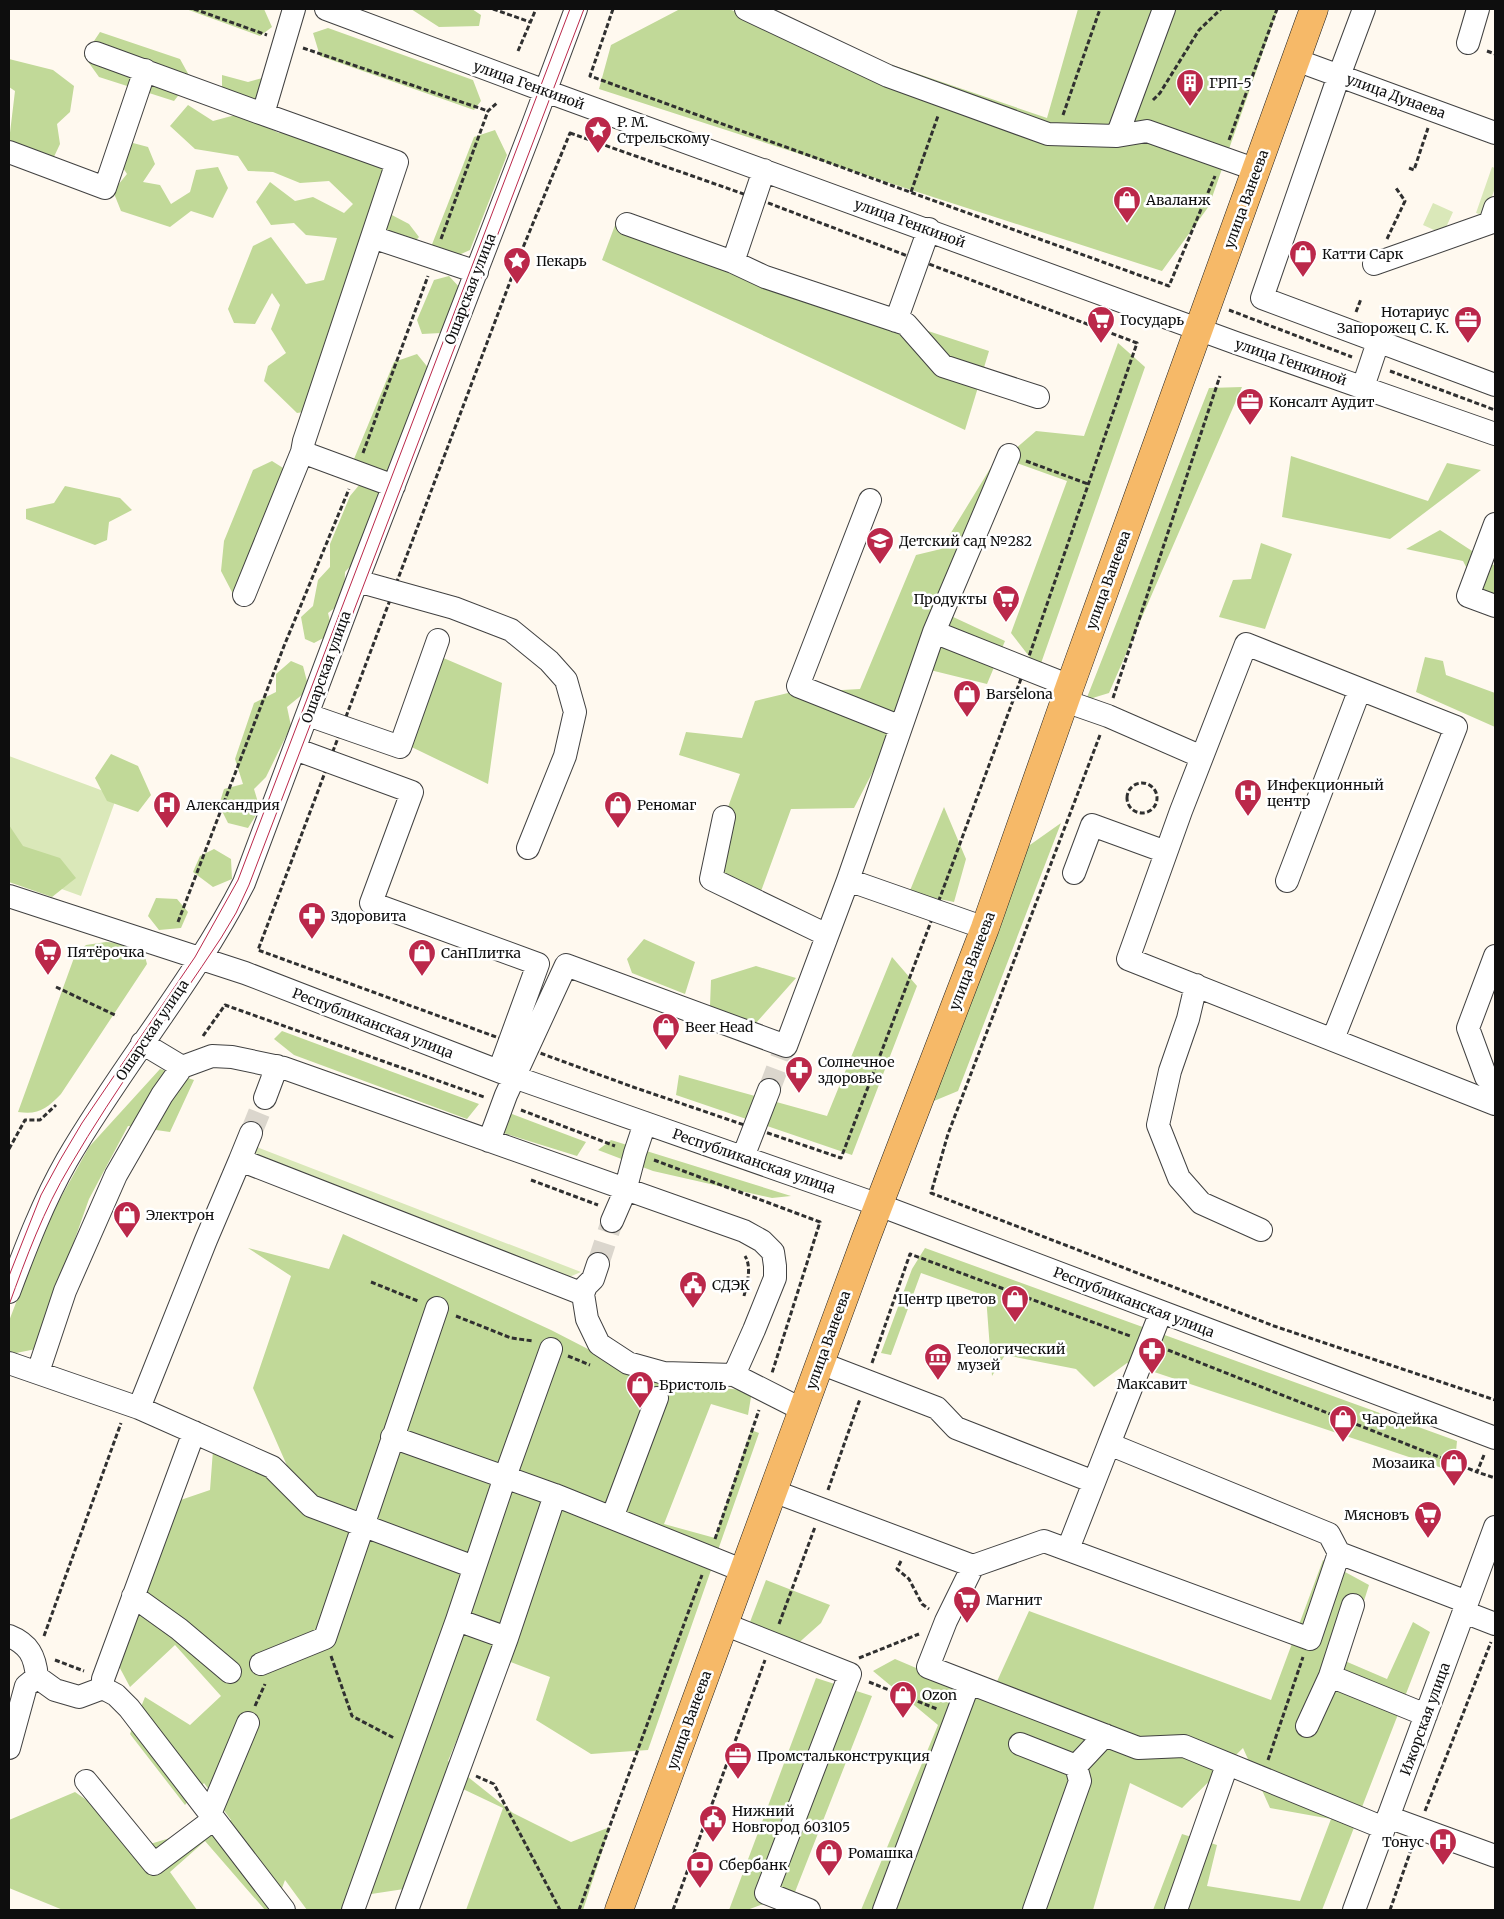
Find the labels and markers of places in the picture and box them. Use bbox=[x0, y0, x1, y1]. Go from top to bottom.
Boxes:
building icon: ГРП-5 bbox=[1175, 68, 1205, 107]
place label: ГРП-5 bbox=[1209, 74, 1252, 92]
place label: Р. М. Стрельскому bbox=[617, 113, 711, 147]
place icon: Р. М. Стрельскому bbox=[583, 115, 613, 154]
shop icon: Аваланж bbox=[1112, 185, 1142, 224]
place label: Аваланж bbox=[1145, 191, 1211, 209]
shop icon: Катти Сарк bbox=[1288, 239, 1318, 278]
place label: Катти Сарк bbox=[1322, 245, 1403, 263]
place icon: Пекарь bbox=[502, 246, 532, 285]
place label: Пекарь bbox=[536, 252, 587, 270]
place label: Нотариус Запорожец С. К. bbox=[1337, 303, 1449, 337]
supermarket icon: Государь bbox=[1086, 305, 1116, 344]
office icon: Нотариус Запорожец С. К. bbox=[1453, 305, 1483, 344]
place label: Государь bbox=[1120, 311, 1184, 329]
office icon: Консалт Аудит bbox=[1235, 387, 1265, 426]
place label: Консалт Аудит bbox=[1269, 393, 1375, 411]
school or university icon: Детский сад №282 bbox=[865, 526, 895, 565]
place label: Детский сад №282 bbox=[899, 532, 1032, 550]
supermarket icon: Продукты bbox=[991, 584, 1021, 623]
place label: Продукты bbox=[913, 590, 987, 608]
shop icon: Barselona bbox=[952, 679, 982, 718]
place label: Barselona bbox=[986, 685, 1053, 703]
place label: Инфекционный центр bbox=[1267, 776, 1384, 810]
hospital icon: Инфекционный центр bbox=[1233, 778, 1263, 817]
hospital icon: Александрия bbox=[152, 790, 182, 829]
shop icon: Реномаг bbox=[603, 790, 633, 829]
place label: Александрия bbox=[185, 796, 280, 814]
place label: Реномаг bbox=[637, 796, 697, 814]
pharmacy icon: Здоровита bbox=[297, 901, 327, 940]
place label: Здоровита bbox=[331, 907, 407, 925]
supermarket icon: Пятёрочка bbox=[33, 937, 63, 976]
shop icon: СанПлитка bbox=[407, 938, 437, 977]
place label: Пятёрочка bbox=[67, 943, 145, 961]
place label: СанПлитка bbox=[441, 944, 522, 962]
shop icon: Beer Head bbox=[651, 1012, 681, 1051]
place label: Beer Head bbox=[685, 1018, 754, 1036]
place label: Солнечное здоровье bbox=[818, 1053, 895, 1087]
pharmacy icon: Солнечное здоровье bbox=[784, 1055, 814, 1094]
shop icon: Электрон bbox=[112, 1200, 142, 1239]
place label: Электрон bbox=[146, 1206, 215, 1224]
public building icon: СДЭК bbox=[678, 1270, 708, 1309]
place label: СДЭК bbox=[712, 1276, 750, 1294]
shop icon: Центр цветов bbox=[1000, 1284, 1030, 1323]
place label: Центр цветов bbox=[898, 1290, 996, 1308]
pharmacy icon: Максавит bbox=[1137, 1336, 1167, 1375]
place label: Геологический музей bbox=[957, 1340, 1066, 1374]
museum icon: Геологический музей bbox=[923, 1342, 953, 1381]
shop icon: Бристоль bbox=[625, 1370, 655, 1409]
place label: Максавит bbox=[1117, 1375, 1188, 1393]
place label: Бристоль bbox=[659, 1376, 727, 1394]
shop icon: Чародейка bbox=[1328, 1404, 1358, 1443]
place label: Чародейка bbox=[1362, 1410, 1438, 1428]
shop icon: Мозаика bbox=[1439, 1448, 1469, 1487]
place label: Мозаика bbox=[1372, 1454, 1435, 1472]
supermarket icon: Мясновъ bbox=[1413, 1500, 1443, 1539]
place label: Мясновъ bbox=[1344, 1506, 1409, 1524]
supermarket icon: Магнит bbox=[952, 1585, 982, 1624]
place label: Магнит bbox=[986, 1591, 1043, 1609]
shop icon: Ozon bbox=[888, 1680, 918, 1719]
place label: Ozon bbox=[922, 1686, 957, 1704]
office icon: Промстальконструкция bbox=[723, 1741, 753, 1780]
place label: Промстальконструкция bbox=[757, 1747, 930, 1765]
place label: Нижний Новгород 603105 bbox=[732, 1802, 850, 1836]
public building icon: Нижний Новгород 603105 bbox=[698, 1804, 728, 1843]
hospital icon: Тонус bbox=[1428, 1827, 1458, 1866]
place label: Тонус bbox=[1382, 1833, 1424, 1851]
shop icon: Ромашка bbox=[814, 1838, 844, 1877]
place label: Ромашка bbox=[848, 1844, 914, 1862]
bank icon: Сбербанк bbox=[685, 1850, 715, 1889]
place label: Сбербанк bbox=[719, 1856, 787, 1874]

